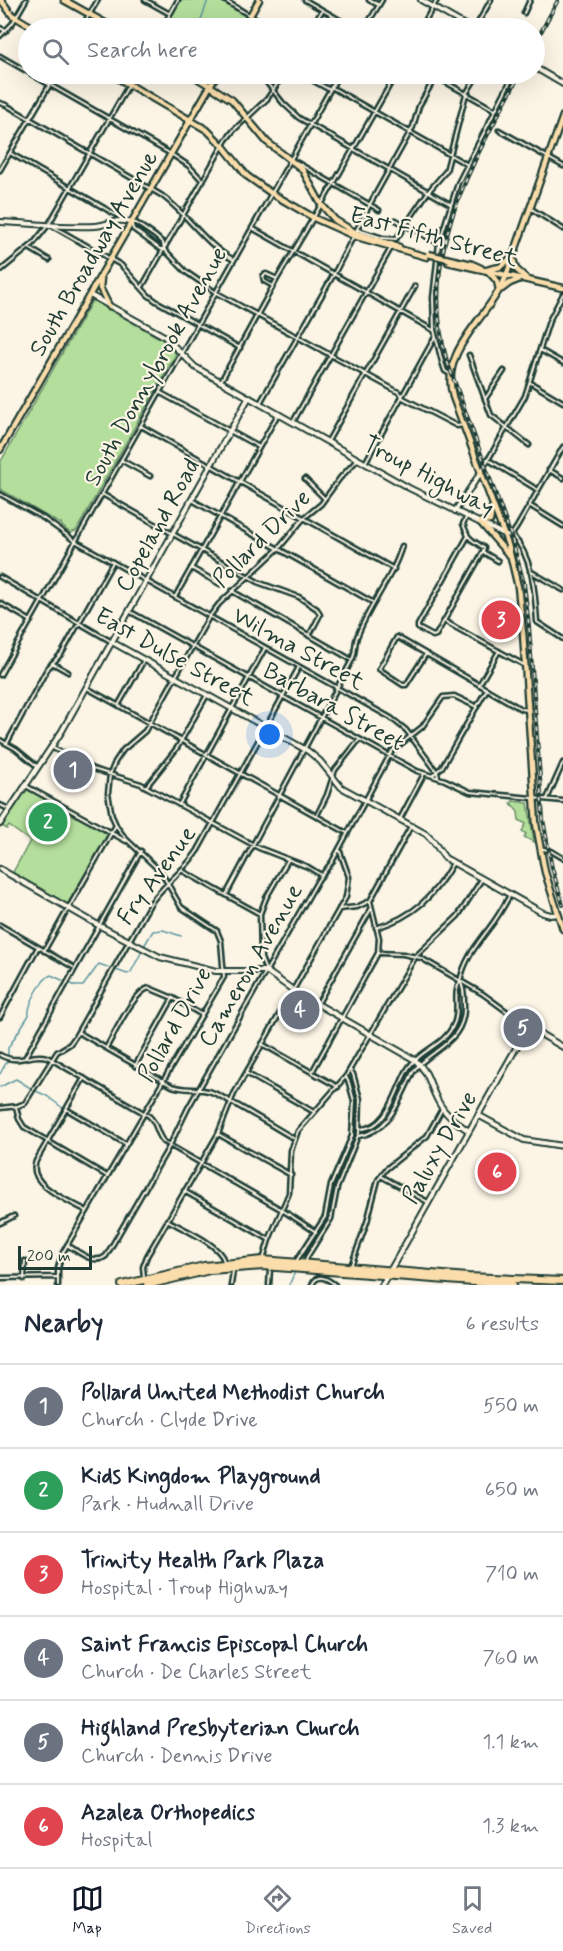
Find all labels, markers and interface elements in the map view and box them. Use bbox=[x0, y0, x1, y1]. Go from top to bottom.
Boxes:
search box bbox=[18, 18, 545, 84]
icon: search bbox=[39, 35, 72, 68]
text: Search here bbox=[87, 37, 198, 65]
street label: South Broadway Avenue bbox=[23, 145, 166, 362]
street label: East Fifth Street bbox=[346, 200, 521, 275]
street label: South Donnybrook Avenue bbox=[78, 242, 235, 492]
street label: Troup Highway bbox=[356, 429, 499, 526]
street label: Copeland Road bbox=[109, 454, 208, 598]
street label: Pollard Drive bbox=[206, 483, 318, 595]
pin: 3 bbox=[482, 598, 520, 642]
street label: Wilma Street bbox=[227, 600, 370, 698]
street label: East Dulse Street bbox=[89, 601, 259, 714]
street label: Barbara Street bbox=[257, 656, 409, 759]
your location bbox=[255, 720, 284, 749]
pin: 1 bbox=[54, 748, 92, 792]
pin: 2 bbox=[28, 800, 68, 844]
street label: Fry Avenue bbox=[111, 820, 204, 932]
street label: Cameron Avenue bbox=[192, 878, 311, 1053]
street label: Pollard Drive bbox=[131, 962, 220, 1088]
pin: 4 bbox=[280, 988, 320, 1032]
pin: 5 bbox=[504, 1006, 542, 1050]
street label: Paluxy Drive bbox=[396, 1086, 485, 1210]
pin: 6 bbox=[478, 1150, 516, 1194]
scale bar bbox=[18, 1243, 92, 1270]
text: 200 m bbox=[27, 1246, 71, 1267]
text: Nearby bbox=[24, 1307, 103, 1341]
text: 6 results bbox=[466, 1311, 539, 1338]
text: Pollard United Methodist Church bbox=[81, 1379, 385, 1407]
text: 1 bbox=[39, 1393, 48, 1420]
text: 550 m bbox=[483, 1393, 539, 1420]
text: Church · Clyde Drive bbox=[81, 1407, 258, 1434]
text: Kids Kingdom Playground bbox=[81, 1463, 320, 1491]
text: 2 bbox=[39, 1477, 48, 1504]
text: 650 m bbox=[485, 1477, 539, 1504]
text: Park · Hudnall Drive bbox=[81, 1491, 254, 1518]
text: Trinity Health Park Plaza bbox=[81, 1547, 324, 1575]
text: 3 bbox=[39, 1561, 48, 1588]
text: 710 m bbox=[485, 1561, 539, 1588]
text: Hospital · Troup Highway bbox=[81, 1575, 288, 1602]
text: Saint Francis Episcopal Church bbox=[81, 1631, 368, 1659]
text: 4 bbox=[38, 1645, 49, 1672]
text: 760 m bbox=[482, 1645, 539, 1672]
text: Church · De Charles Street bbox=[81, 1659, 311, 1686]
text: Highland Presbyterian Church bbox=[81, 1715, 360, 1743]
text: 5 bbox=[38, 1729, 50, 1756]
text: 1.1 km bbox=[482, 1729, 539, 1756]
text: Church · Dennis Drive bbox=[81, 1743, 273, 1770]
text: Azalea Orthopedics bbox=[81, 1799, 255, 1827]
text: 6 bbox=[38, 1813, 49, 1840]
text: 1.3 km bbox=[482, 1813, 539, 1840]
text: Hospital bbox=[81, 1827, 152, 1854]
tab: Map bbox=[71, 1882, 104, 1939]
tab: Directions bbox=[245, 1882, 311, 1939]
tab: Saved bbox=[452, 1882, 492, 1939]

